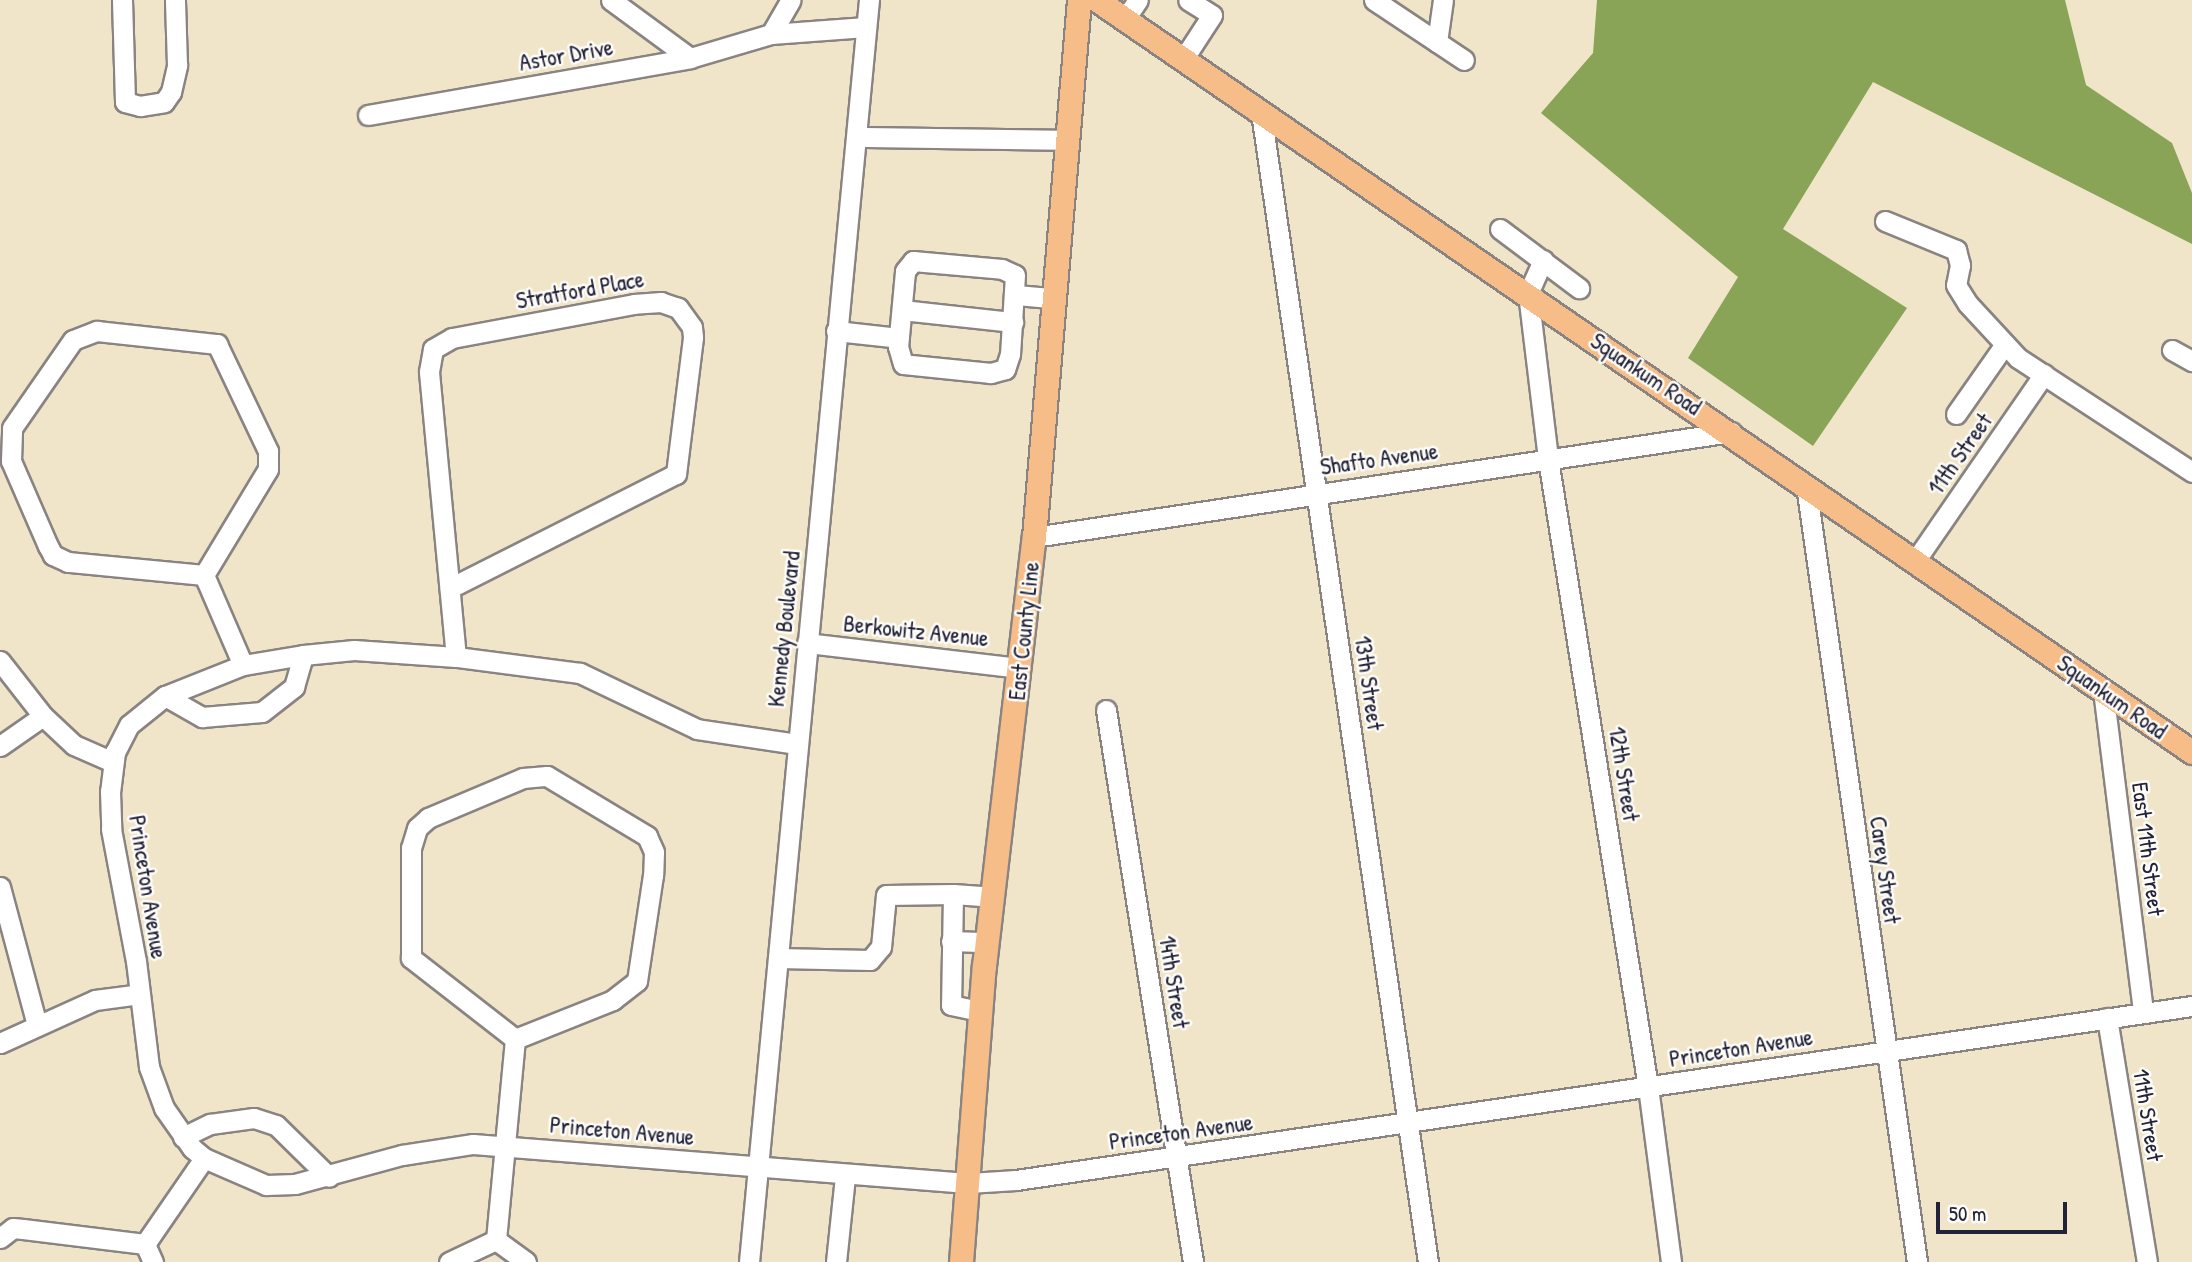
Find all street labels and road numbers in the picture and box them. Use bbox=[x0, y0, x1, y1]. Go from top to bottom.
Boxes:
street label: Astor Drive bbox=[517, 33, 615, 77]
street label: Stratford Place bbox=[514, 265, 646, 315]
street label: Squankum Road bbox=[1586, 327, 1706, 421]
street label: 11th Street bbox=[1922, 408, 1998, 500]
street label: Shafto Avenue bbox=[1319, 437, 1439, 481]
street label: Kennedy Boulevard bbox=[762, 550, 806, 708]
street label: East County Line bbox=[1003, 560, 1045, 702]
street label: Berkowitz Avenue bbox=[842, 610, 990, 652]
street label: 13th Street bbox=[1349, 634, 1389, 732]
street label: Squankum Road bbox=[2052, 649, 2172, 745]
street label: 12th Street bbox=[1603, 725, 1645, 823]
street label: East 11th Street bbox=[2126, 781, 2170, 917]
street label: Princeton Avenue bbox=[123, 813, 173, 961]
street label: Carey Street bbox=[1864, 815, 1906, 925]
street label: 14th Street bbox=[1153, 934, 1195, 1030]
street label: Princeton Avenue bbox=[1667, 1023, 1815, 1073]
street label: 11th Street bbox=[2127, 1067, 2169, 1163]
street label: Princeton Avenue bbox=[1107, 1108, 1255, 1156]
street label: Princeton Avenue bbox=[549, 1111, 695, 1151]

